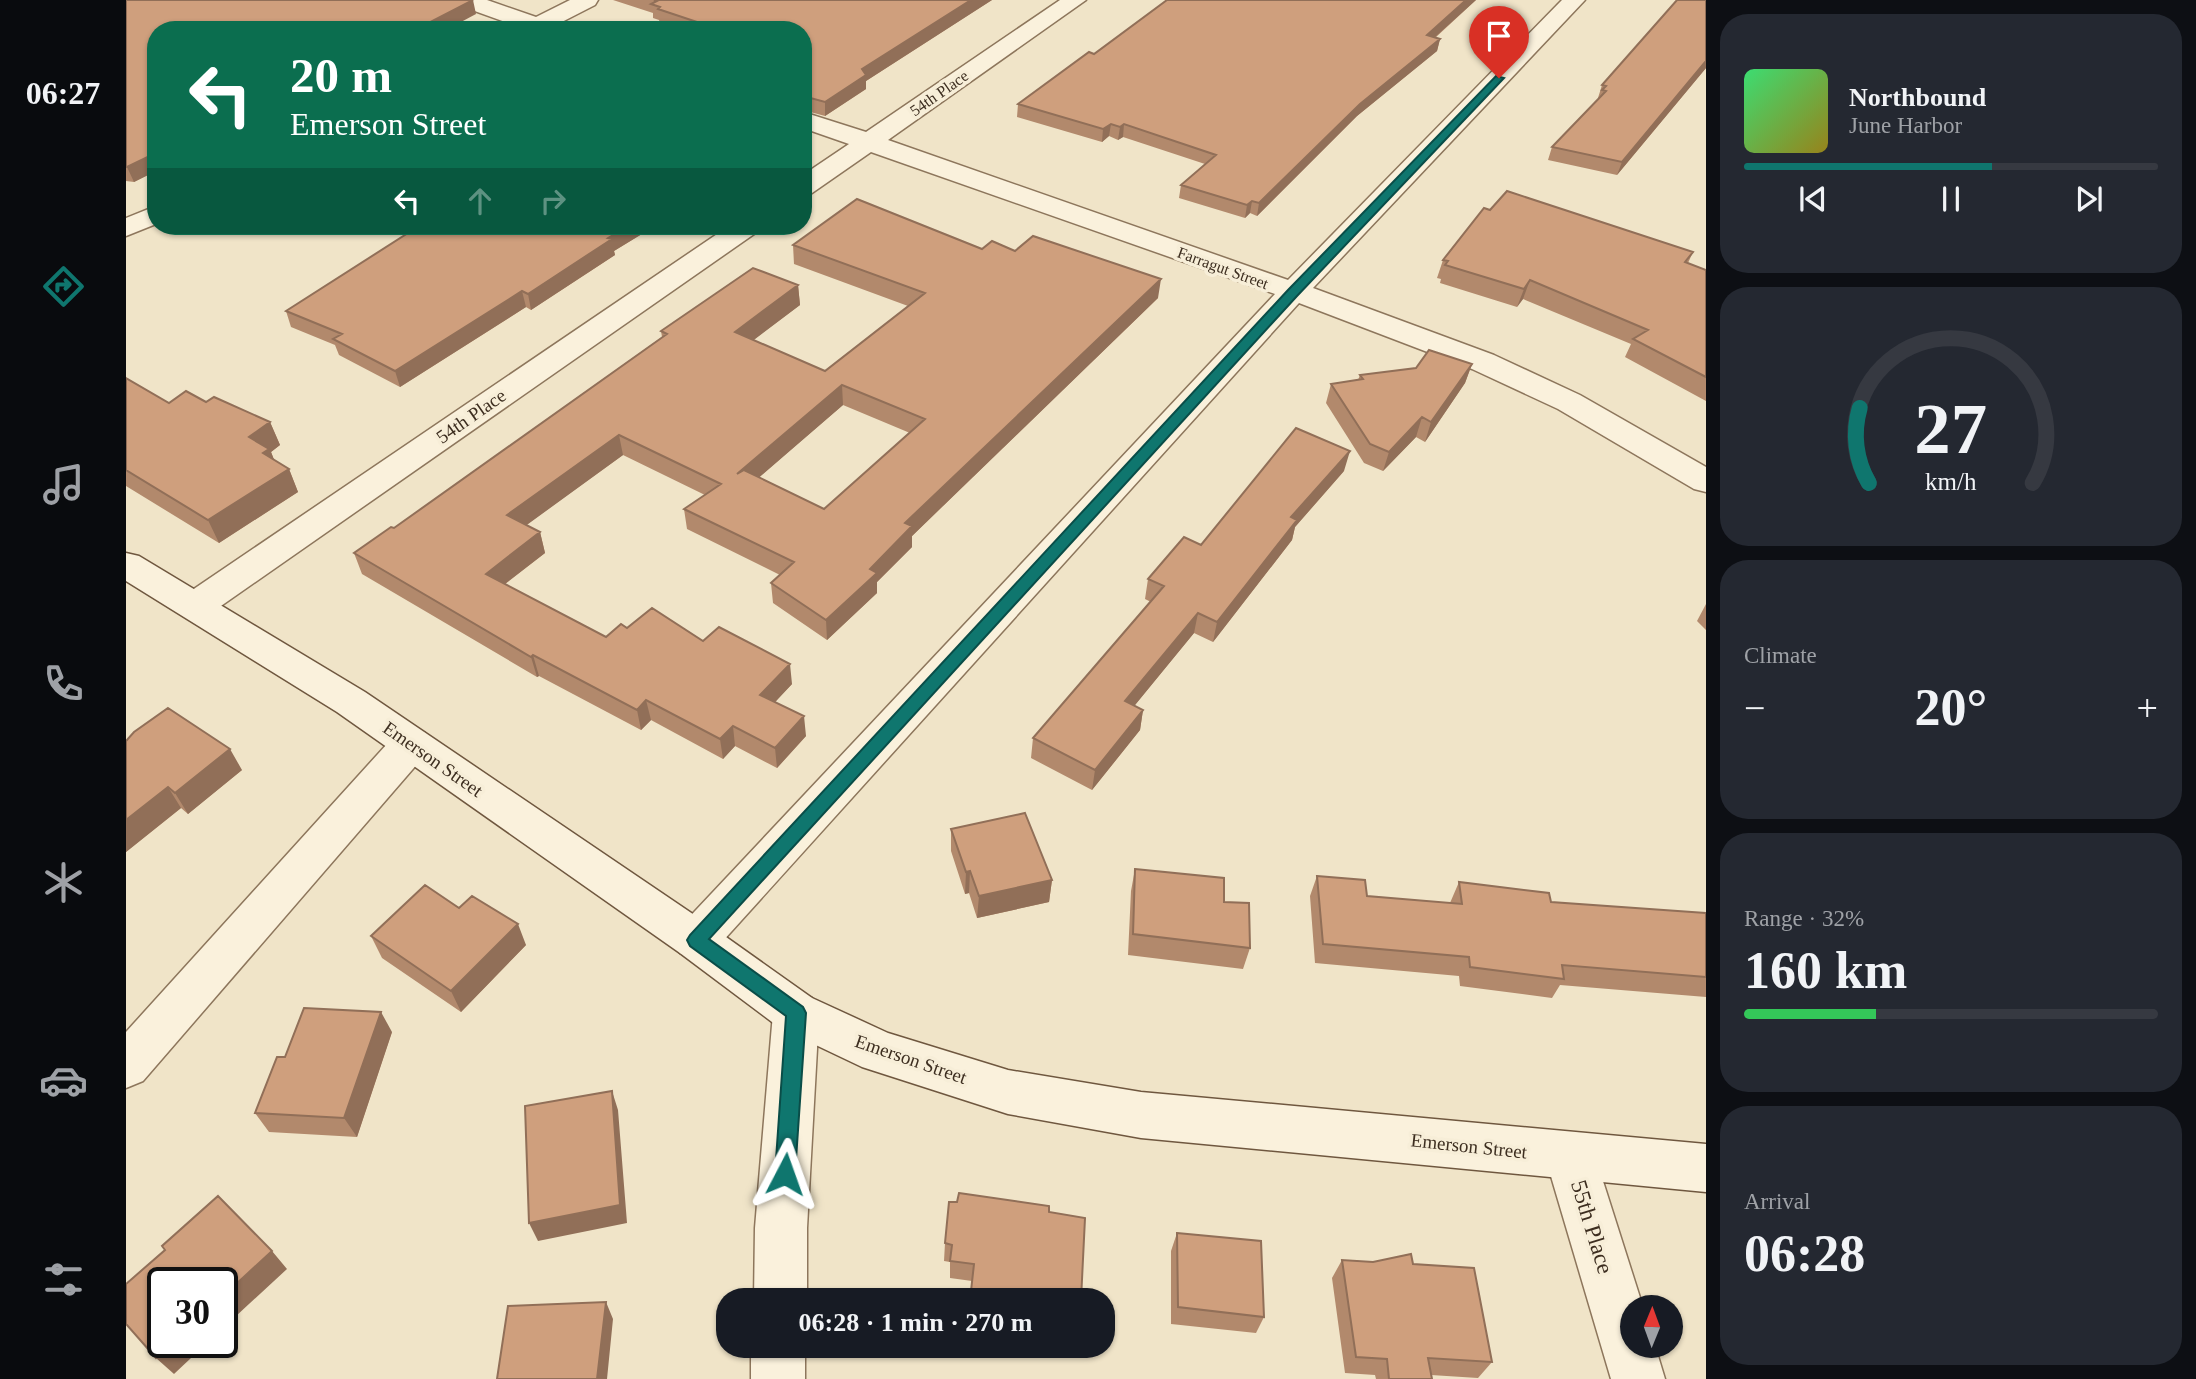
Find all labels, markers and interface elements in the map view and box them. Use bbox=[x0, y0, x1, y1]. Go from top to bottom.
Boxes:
pin bbox=[1469, 6, 1529, 78]
icon: arrive bbox=[1480, 17, 1518, 55]
text: 20 m bbox=[290, 48, 392, 103]
icon: left bbox=[175, 49, 266, 140]
street label: 54th Place bbox=[907, 67, 971, 119]
text: 06:27 bbox=[26, 75, 100, 111]
text: Northbound bbox=[1849, 83, 1986, 112]
text: Emerson Street bbox=[290, 106, 486, 142]
text: June Harbor bbox=[1849, 113, 1962, 138]
icon: previous bbox=[1794, 180, 1832, 218]
icon: pause bbox=[1932, 180, 1970, 218]
icon: next bbox=[2070, 180, 2108, 218]
icon: left bbox=[388, 182, 426, 220]
icon: ahead bbox=[461, 182, 499, 220]
icon: right bbox=[534, 182, 572, 220]
street label: Farragut Street bbox=[1175, 244, 1271, 293]
icon: directions bbox=[39, 262, 88, 311]
street label: 54th Place bbox=[432, 385, 510, 447]
text: 27 bbox=[1915, 388, 1987, 469]
icon: music bbox=[39, 460, 88, 509]
text: km/h bbox=[1925, 467, 1977, 494]
text: Climate bbox=[1744, 643, 1817, 668]
icon: phone bbox=[39, 659, 88, 708]
text: 20° bbox=[1915, 679, 1987, 736]
text: − bbox=[1744, 687, 1765, 729]
text: + bbox=[2137, 687, 2158, 729]
street label: Emerson Street bbox=[379, 717, 487, 801]
icon: climate bbox=[39, 858, 88, 907]
text: Range · 32% bbox=[1744, 906, 1864, 931]
text: 160 km bbox=[1744, 942, 1907, 999]
street label: Emerson Street bbox=[852, 1030, 970, 1088]
icon: car bbox=[39, 1056, 88, 1105]
street label: Emerson Street bbox=[1410, 1129, 1529, 1163]
position arrow bbox=[748, 1137, 822, 1211]
street label: 55th Place bbox=[1566, 1177, 1618, 1277]
text: Arrival bbox=[1744, 1189, 1810, 1214]
text: 06:28 bbox=[1744, 1225, 1865, 1282]
icon: filters bbox=[39, 1255, 88, 1304]
speed limit sign: 30 bbox=[147, 1267, 238, 1358]
north arrow bbox=[1620, 1295, 1684, 1358]
map controls bbox=[1620, 1295, 1683, 1358]
text: 06:28 · 1 min · 270 m bbox=[799, 1308, 1033, 1337]

